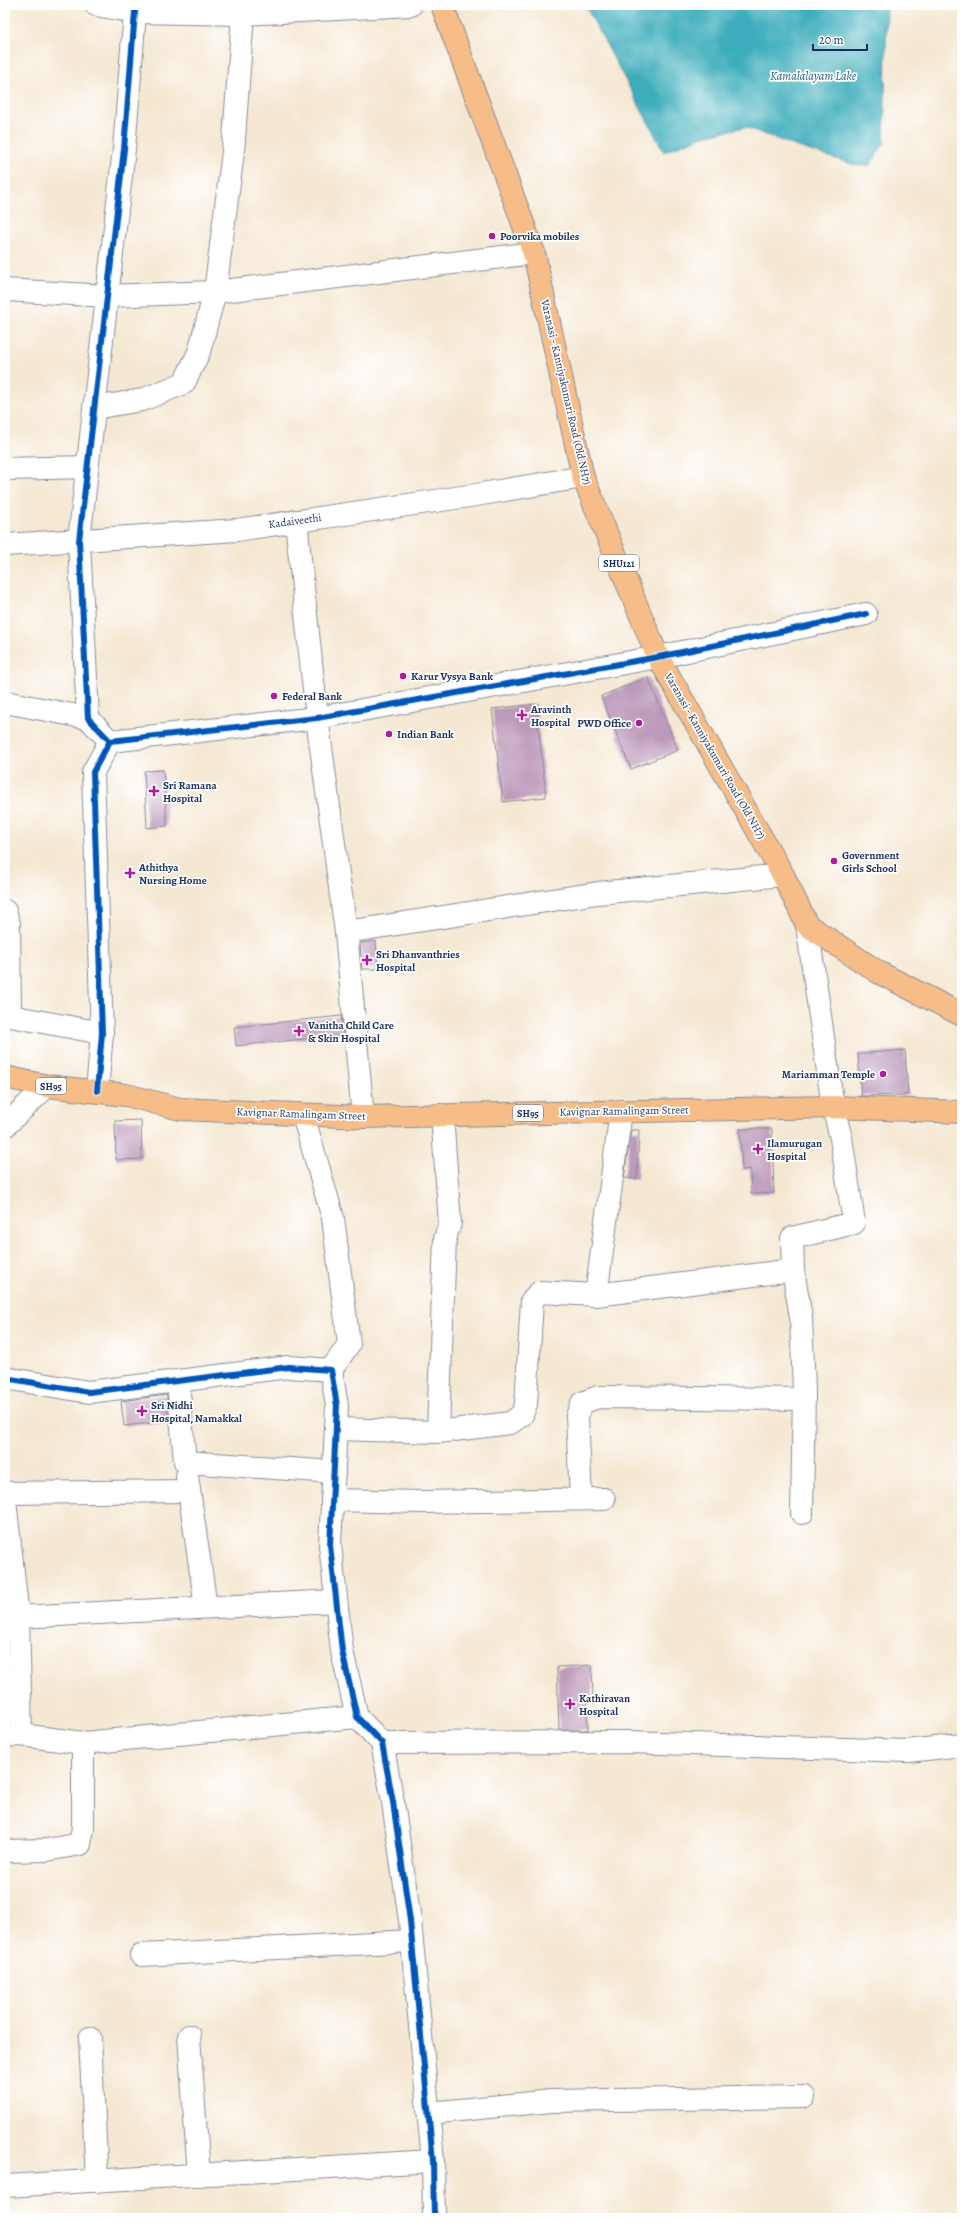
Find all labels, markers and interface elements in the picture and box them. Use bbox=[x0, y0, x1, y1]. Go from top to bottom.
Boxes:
scale bar bbox=[813, 26, 867, 52]
text: 20 m bbox=[819, 32, 843, 48]
water label: Kamalalayam Lake bbox=[770, 68, 857, 84]
place label: Poorvika mobiles bbox=[500, 229, 580, 244]
marker: Poorvika mobiles bbox=[487, 231, 497, 241]
street label: Varanasi - Kanniyakumari Road (Old NH7) bbox=[537, 297, 595, 486]
street label: Kadaiveethi bbox=[268, 510, 322, 532]
road number: SHU121 bbox=[599, 555, 639, 571]
place label: Karur Vysya Bank bbox=[411, 669, 493, 684]
street label: Varanasi - Kanniyakumari Road (Old NH7) bbox=[661, 669, 769, 842]
marker: Karur Vysya Bank bbox=[398, 671, 408, 681]
place label: Federal Bank bbox=[282, 689, 342, 704]
marker: Federal Bank bbox=[269, 691, 279, 701]
place label: Aravinth Hospital bbox=[530, 702, 571, 730]
marker: Aravinth Hospital bbox=[516, 709, 528, 721]
place label: PWD Office bbox=[577, 716, 631, 731]
marker: PWD Office bbox=[634, 718, 644, 728]
place label: Indian Bank bbox=[397, 727, 454, 742]
marker: Indian Bank bbox=[384, 729, 394, 739]
place label: Sri Ramana Hospital bbox=[163, 778, 217, 806]
marker: Sri Ramana Hospital bbox=[148, 785, 160, 797]
place label: Government Girls School bbox=[842, 848, 900, 876]
marker: Government Girls School bbox=[829, 856, 839, 866]
place label: Athithya Nursing Home bbox=[138, 860, 207, 888]
marker: Athithya Nursing Home bbox=[124, 867, 136, 879]
place label: Sri Dhanvanthries Hospital bbox=[376, 947, 460, 975]
marker: Sri Dhanvanthries Hospital bbox=[361, 954, 373, 966]
place label: Vanitha Child Care & Skin Hospital bbox=[307, 1018, 394, 1046]
marker: Vanitha Child Care & Skin Hospital bbox=[293, 1025, 305, 1037]
place label: Mariamman Temple bbox=[782, 1067, 875, 1082]
marker: Mariamman Temple bbox=[878, 1069, 888, 1079]
road number: SH95 bbox=[36, 1078, 66, 1094]
street label: Kavignar Ramalingam Street bbox=[559, 1102, 689, 1120]
street label: Kavignar Ramalingam Street bbox=[236, 1104, 366, 1124]
road number: SH95 bbox=[513, 1105, 543, 1121]
place label: Ilamurugan Hospital bbox=[767, 1136, 822, 1164]
marker: Ilamurugan Hospital bbox=[752, 1143, 764, 1155]
place label: Sri Nidhi Hospital, Namakkal bbox=[151, 1398, 242, 1426]
marker: Sri Nidhi Hospital, Namakkal bbox=[136, 1405, 148, 1417]
place label: Kathiravan Hospital bbox=[579, 1691, 630, 1719]
marker: Kathiravan Hospital bbox=[564, 1698, 576, 1710]

